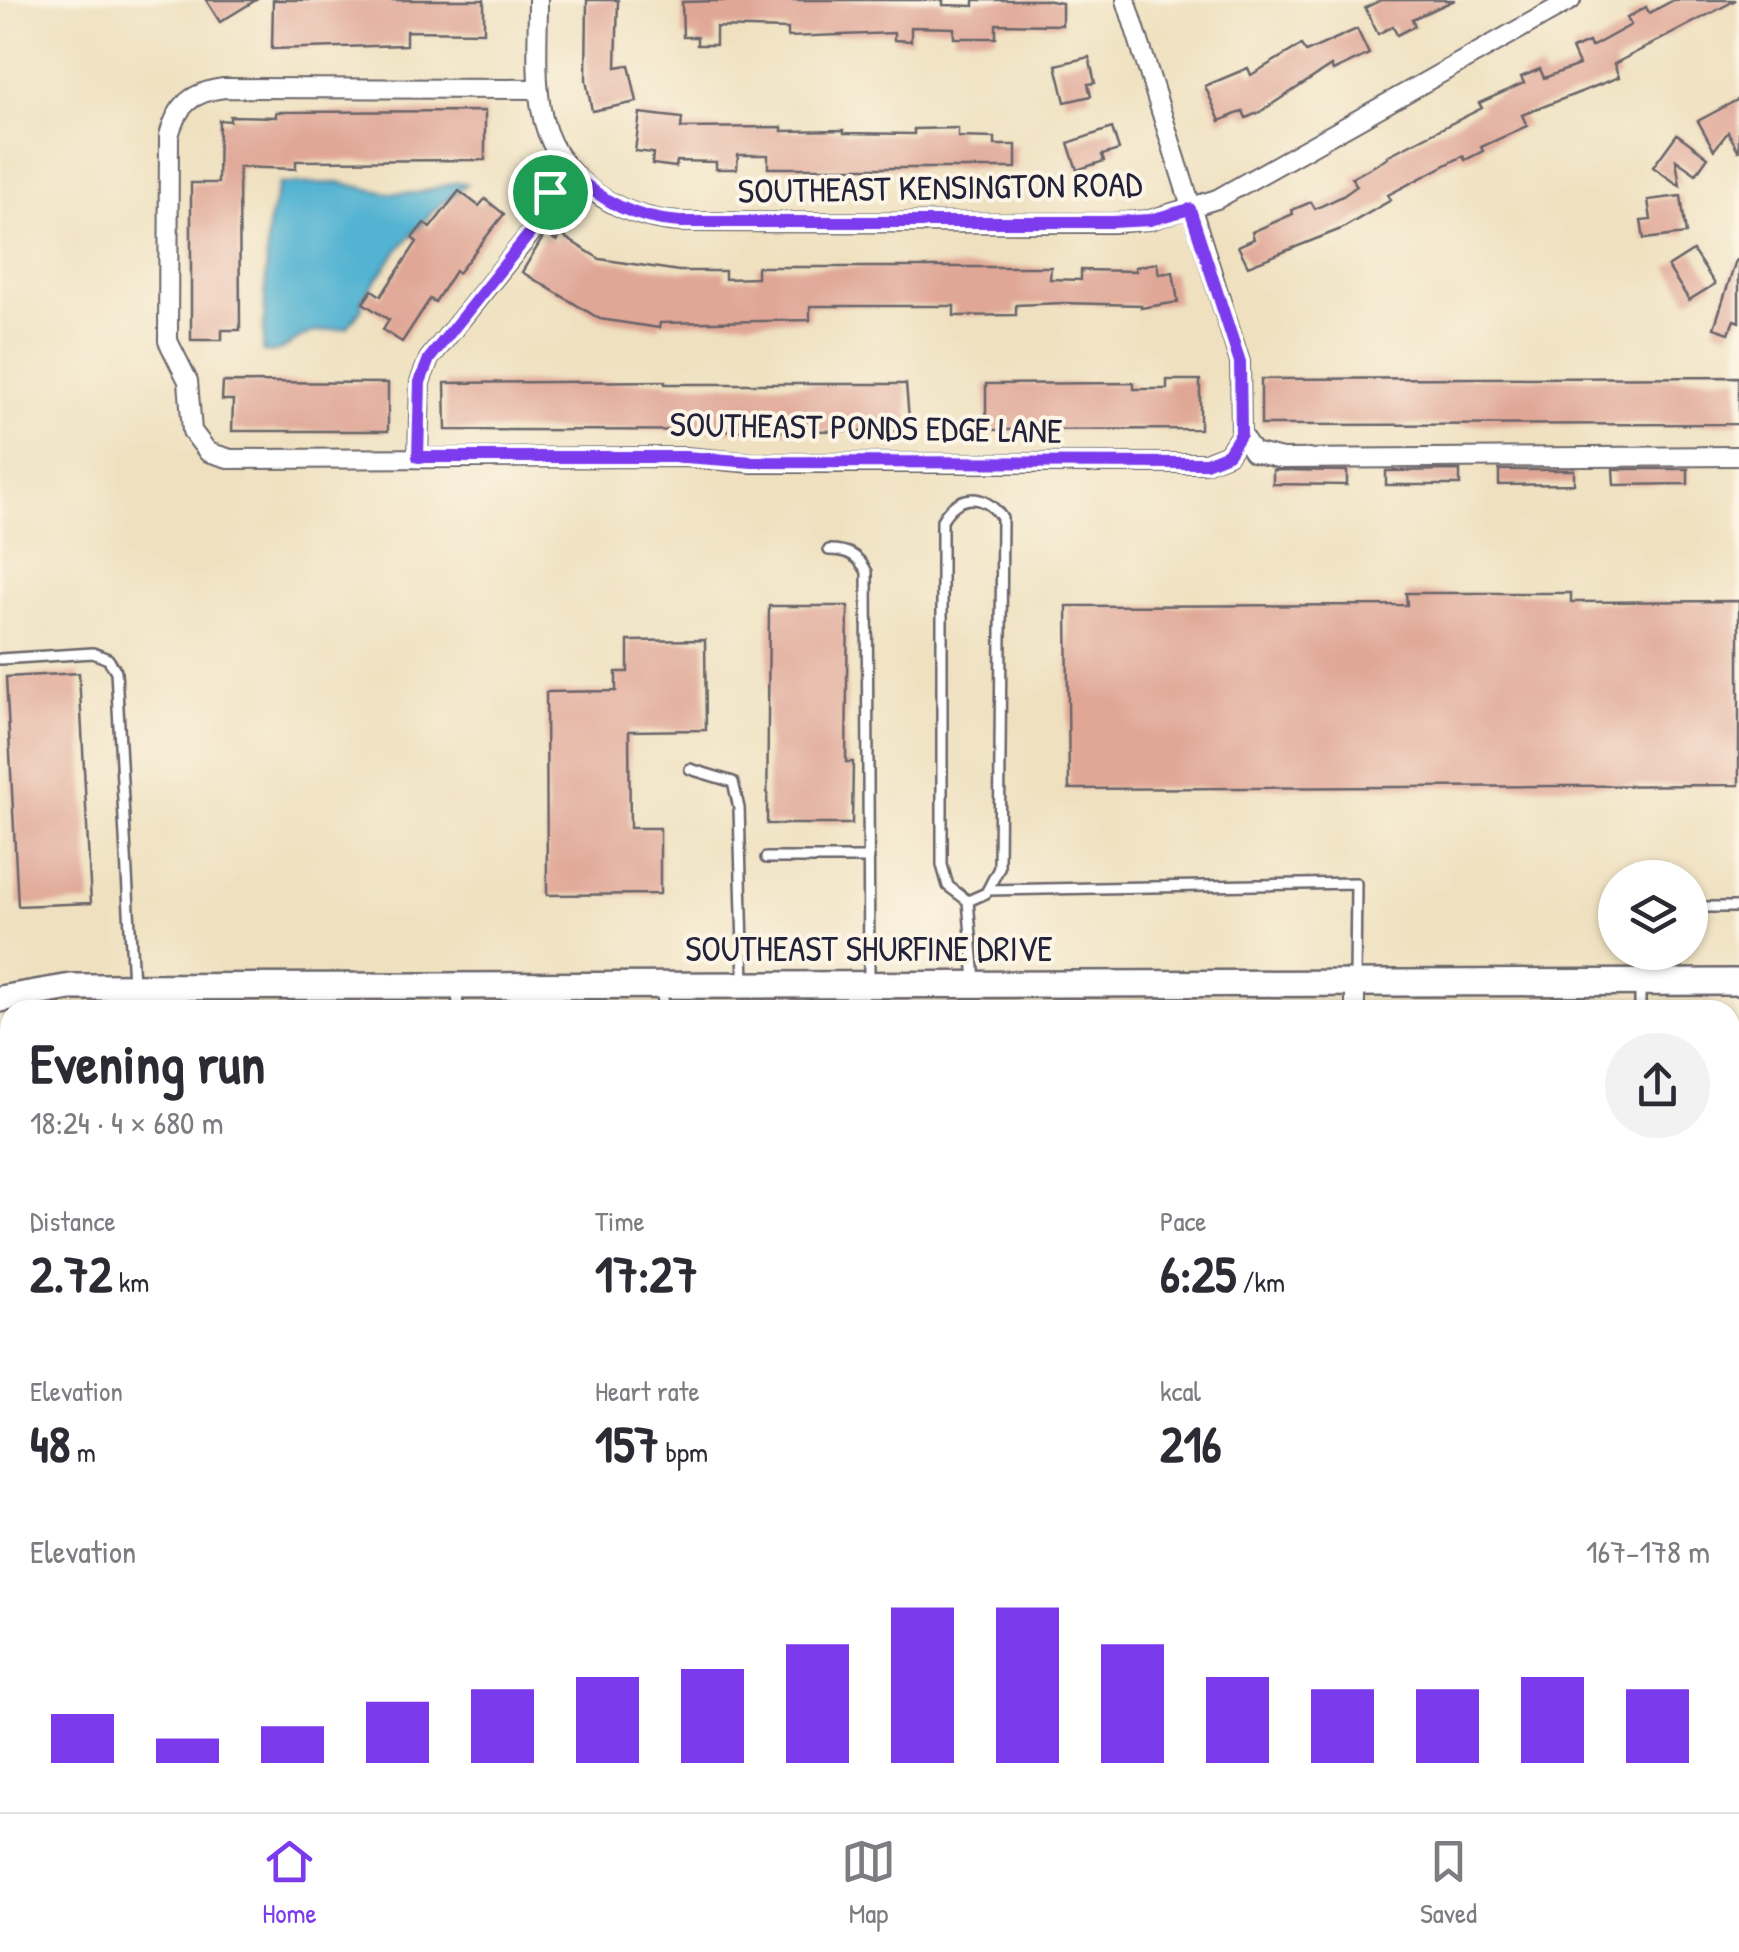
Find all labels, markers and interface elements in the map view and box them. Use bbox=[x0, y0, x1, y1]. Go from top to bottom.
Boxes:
pin bbox=[508, 150, 593, 235]
street label: SOUTHEAST KENSINGTON ROAD bbox=[737, 160, 1143, 214]
icon: arrive bbox=[523, 165, 578, 220]
street label: SOUTHEAST PONDS EDGE LANE bbox=[669, 400, 1063, 454]
map controls bbox=[1598, 860, 1708, 970]
button: layers bbox=[1598, 860, 1708, 970]
street label: SOUTHEAST SHURFINE DRIVE bbox=[685, 925, 1053, 972]
text: Evening run bbox=[30, 1026, 265, 1100]
button: share bbox=[1605, 1033, 1710, 1138]
text: 18:24 · 4 × 680 m bbox=[30, 1101, 223, 1144]
text: Distance bbox=[30, 1202, 116, 1240]
text: Time bbox=[595, 1202, 645, 1240]
text: Pace bbox=[1160, 1202, 1206, 1240]
text: 2.72 bbox=[30, 1240, 112, 1308]
text: 17:27 bbox=[595, 1240, 698, 1308]
text: 6:25 bbox=[1160, 1240, 1236, 1308]
text: km bbox=[112, 1263, 149, 1301]
text: /km bbox=[1236, 1263, 1285, 1301]
text: Elevation bbox=[30, 1372, 123, 1410]
text: Heart rate bbox=[595, 1372, 700, 1410]
text: kcal bbox=[1160, 1372, 1201, 1410]
text: 48 bbox=[30, 1410, 70, 1478]
text: 157 bbox=[595, 1410, 659, 1478]
text: 216 bbox=[1160, 1410, 1222, 1478]
text: m bbox=[70, 1433, 96, 1471]
text: bpm bbox=[659, 1433, 708, 1471]
text: Elevation bbox=[30, 1530, 136, 1573]
text: 167–178 m bbox=[1586, 1530, 1710, 1573]
tab: Home bbox=[262, 1834, 317, 1932]
tab: Map bbox=[841, 1834, 896, 1932]
tab: Saved bbox=[1420, 1834, 1477, 1932]

